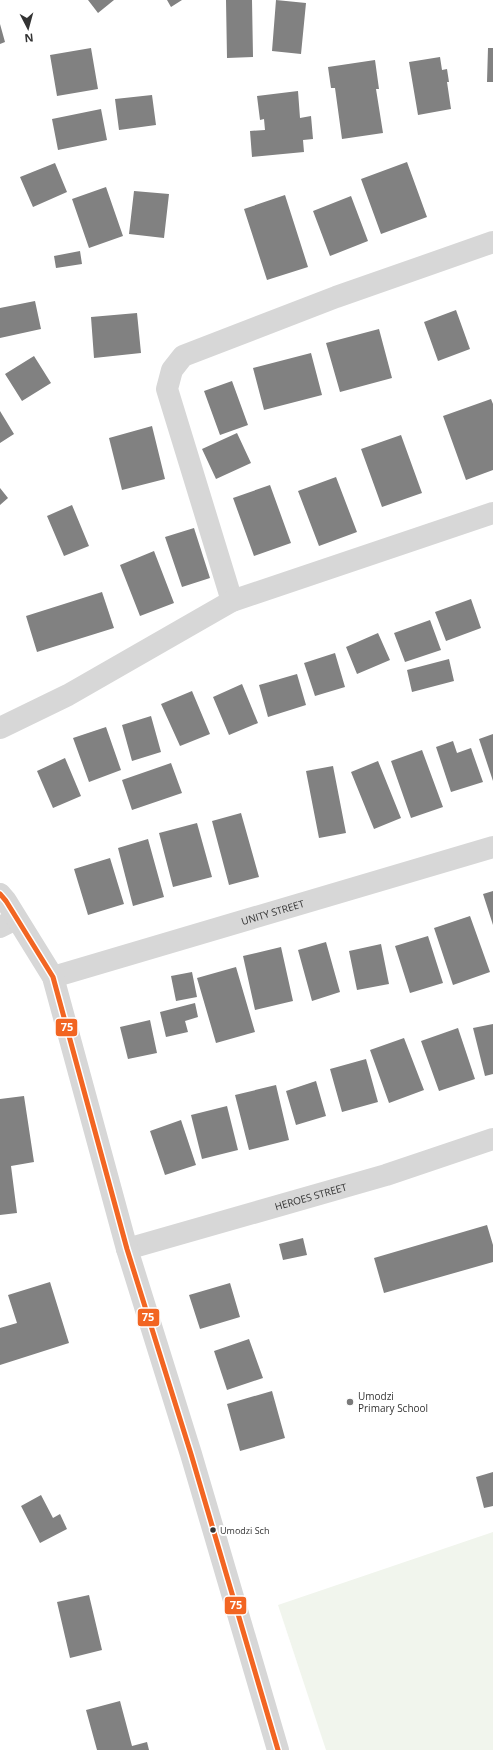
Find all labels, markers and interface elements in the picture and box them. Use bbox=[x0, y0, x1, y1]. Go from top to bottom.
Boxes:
north arrow bbox=[8, 8, 48, 48]
text: N bbox=[24, 31, 34, 46]
street label: UNITY STREET bbox=[239, 896, 306, 928]
line badge: 75 bbox=[55, 1018, 78, 1037]
text: 75 bbox=[61, 1019, 73, 1034]
street label: HEROES STREET bbox=[273, 1179, 349, 1213]
line badge: 75 bbox=[137, 1308, 160, 1327]
text: 75 bbox=[142, 1309, 154, 1324]
place label: Umodzi Primary School bbox=[358, 1389, 428, 1415]
marker: Umodzi Primary School bbox=[345, 1397, 355, 1407]
place label: Umodzi Sch bbox=[220, 1524, 269, 1537]
marker: Umodzi Sch bbox=[208, 1525, 218, 1535]
line badge: 75 bbox=[224, 1596, 247, 1615]
text: 75 bbox=[230, 1597, 242, 1612]

